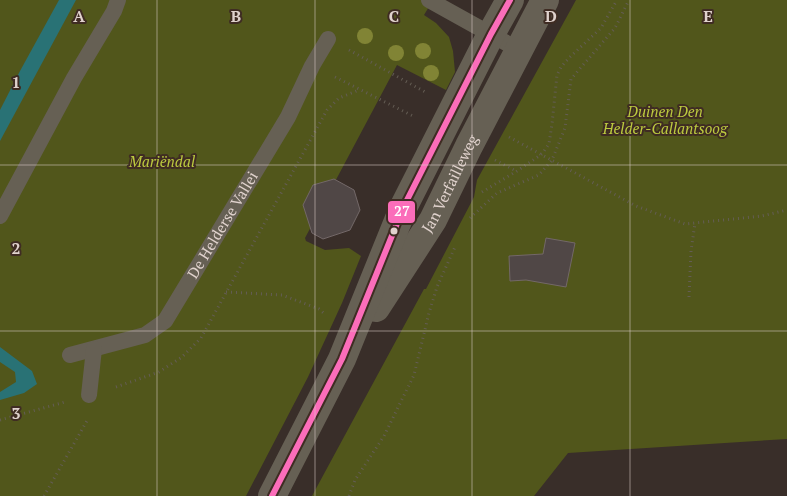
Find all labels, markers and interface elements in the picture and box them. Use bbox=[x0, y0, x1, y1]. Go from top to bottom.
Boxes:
text: A bbox=[73, 5, 85, 27]
text: B bbox=[231, 5, 241, 27]
text: C bbox=[389, 5, 399, 27]
text: D bbox=[545, 5, 557, 27]
text: E bbox=[703, 5, 713, 27]
text: 1 bbox=[11, 71, 21, 93]
park label: Duinen Den Helder-Callantsoog bbox=[602, 101, 729, 138]
street label: Jan Verfailleweg bbox=[416, 130, 483, 236]
park label: Mariëndal bbox=[128, 151, 196, 171]
street label: De Helderse Vallei bbox=[182, 167, 262, 282]
line badge: 27 bbox=[387, 200, 416, 224]
text: 27 bbox=[394, 201, 410, 220]
unlabelled marker bbox=[389, 226, 399, 236]
text: 2 bbox=[11, 237, 21, 259]
text: 3 bbox=[11, 402, 21, 424]

